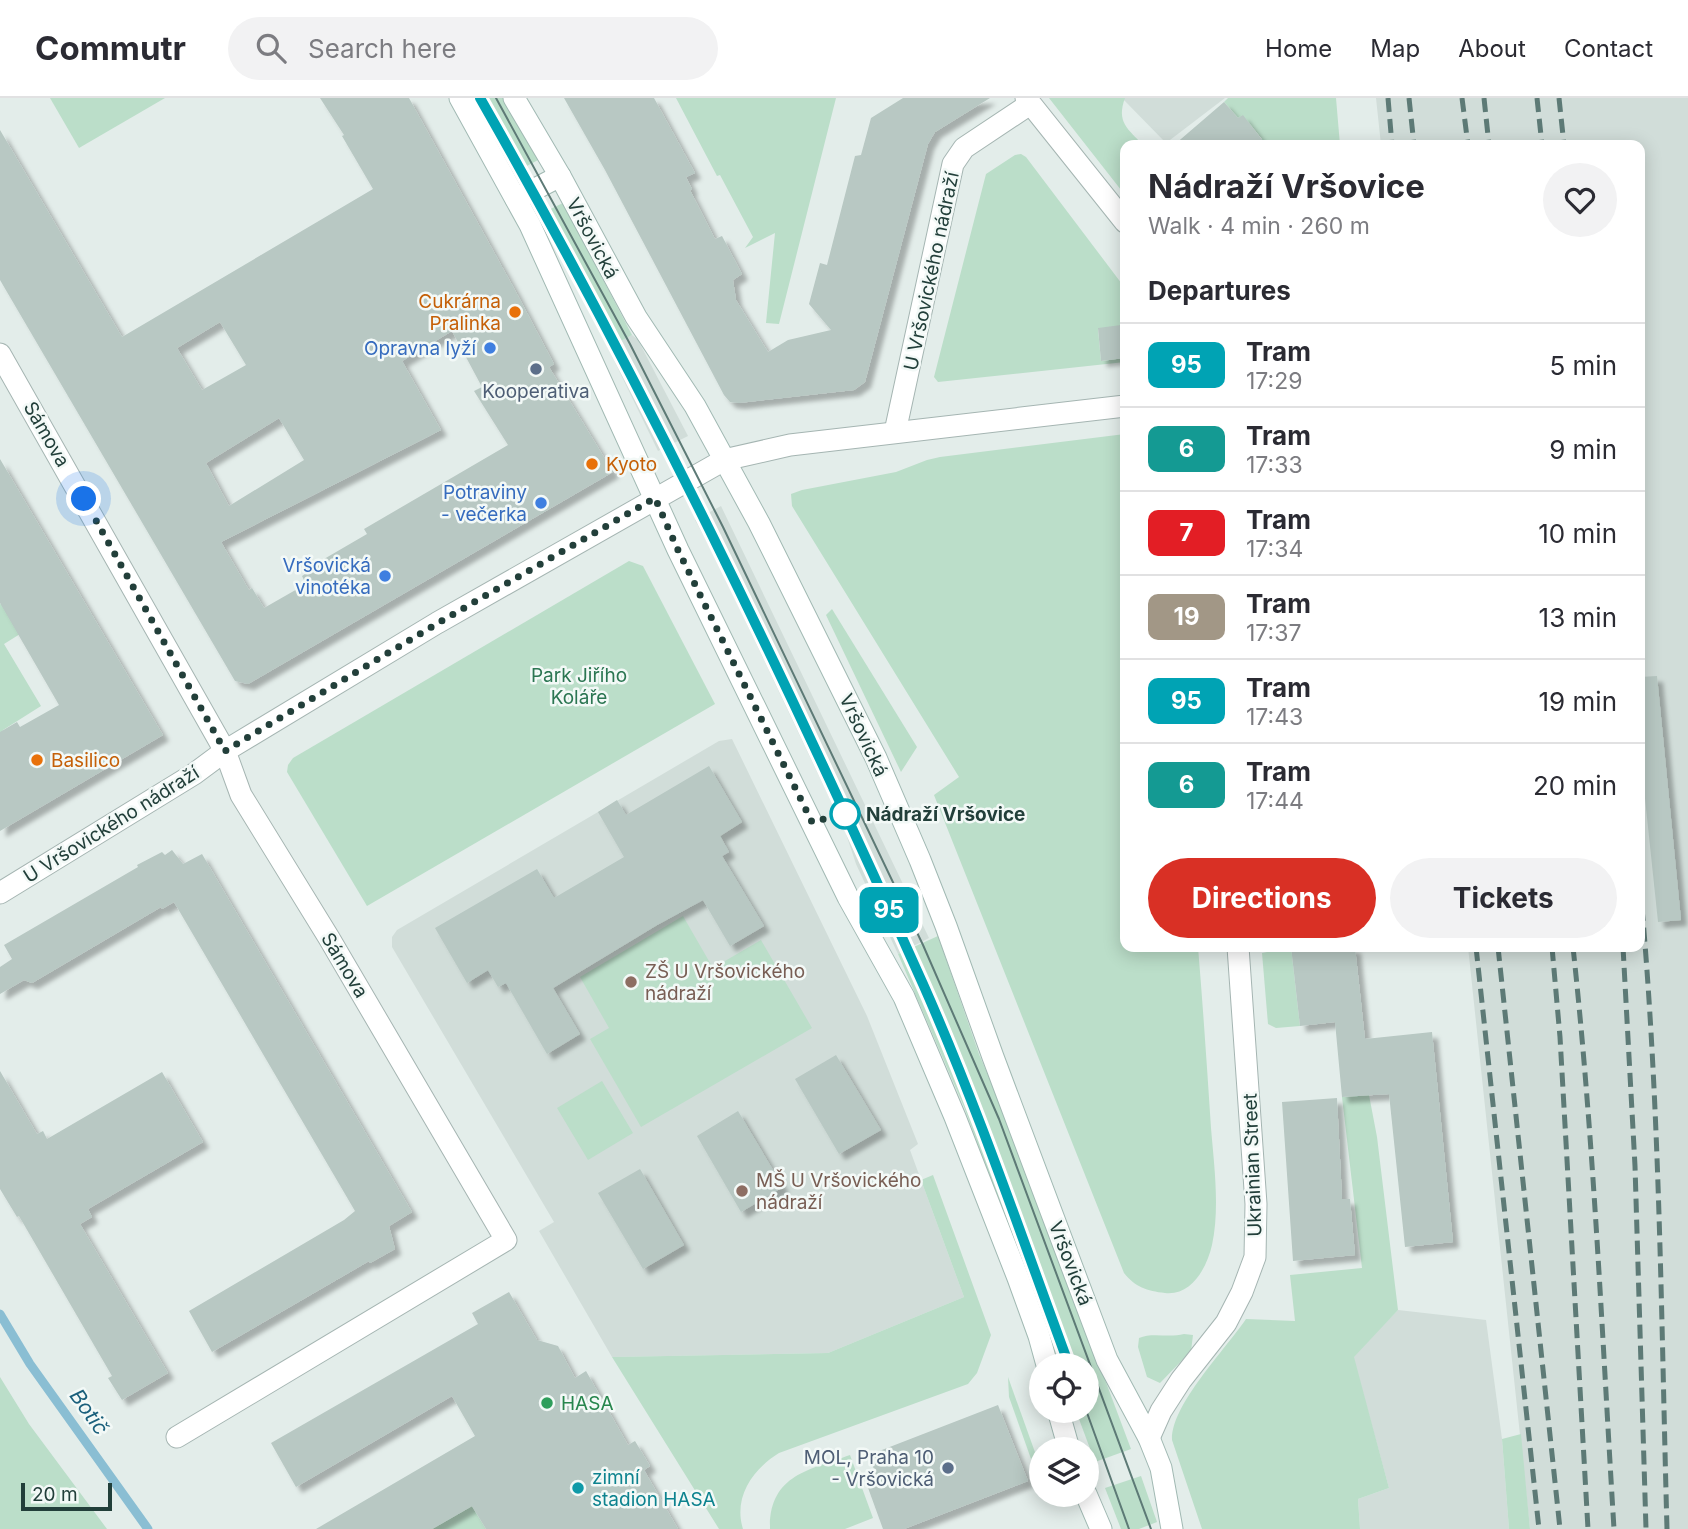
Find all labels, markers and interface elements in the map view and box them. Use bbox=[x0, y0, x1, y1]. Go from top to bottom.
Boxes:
search box bbox=[228, 17, 718, 80]
text: Commutr bbox=[35, 28, 186, 68]
icon: search bbox=[252, 29, 290, 67]
text: Search here bbox=[308, 33, 457, 64]
text: Home bbox=[1265, 34, 1332, 63]
text: Map bbox=[1370, 34, 1420, 63]
text: About bbox=[1458, 34, 1526, 63]
text: Contact bbox=[1564, 34, 1653, 63]
button: heart bbox=[1543, 163, 1617, 237]
text: Nádraží Vršovice bbox=[1148, 166, 1425, 206]
street label: U Vršovického nádraží bbox=[899, 169, 964, 373]
street label: Vršovická bbox=[562, 194, 623, 283]
text: Walk · 4 min · 260 m bbox=[1148, 212, 1370, 240]
text: Departures bbox=[1148, 275, 1291, 306]
place label: Cukrárna Pralinka bbox=[418, 290, 501, 335]
marker: Cukrárna Pralinka bbox=[507, 304, 523, 320]
text: Tram bbox=[1246, 336, 1311, 367]
place label: Opravna lyží bbox=[364, 337, 476, 360]
marker: Opravna lyží bbox=[482, 340, 498, 356]
text: 95 bbox=[1171, 350, 1202, 379]
text: 5 min bbox=[1549, 350, 1617, 381]
marker: Kooperativa bbox=[528, 361, 544, 377]
text: 17:29 bbox=[1246, 367, 1303, 395]
place label: Kooperativa bbox=[482, 380, 590, 403]
street label: Sámova bbox=[19, 397, 74, 471]
text: Tram bbox=[1246, 420, 1311, 451]
text: 6 bbox=[1179, 434, 1194, 463]
text: 9 min bbox=[1549, 434, 1617, 465]
text: 17:33 bbox=[1246, 451, 1303, 479]
place label: Kyoto bbox=[606, 453, 657, 476]
marker: Kyoto bbox=[584, 456, 600, 472]
your location bbox=[66, 481, 101, 516]
place label: Potraviny - večerka bbox=[441, 481, 527, 526]
marker: Potraviny - večerka bbox=[533, 495, 549, 511]
text: Tram bbox=[1246, 504, 1311, 535]
text: 7 bbox=[1180, 518, 1193, 547]
text: 10 min bbox=[1538, 518, 1617, 549]
text: 17:34 bbox=[1246, 535, 1303, 563]
place label: Vršovická vinotéka bbox=[282, 554, 371, 599]
marker: Vršovická vinotéka bbox=[377, 568, 393, 584]
text: Tram bbox=[1246, 588, 1311, 619]
text: 19 bbox=[1174, 602, 1199, 631]
text: 13 min bbox=[1539, 602, 1617, 633]
text: 17:37 bbox=[1246, 619, 1301, 647]
park label: Park Jiřího Koláře bbox=[531, 664, 627, 709]
text: Tram bbox=[1246, 672, 1311, 703]
text: 95 bbox=[1171, 686, 1202, 715]
text: 19 min bbox=[1539, 686, 1617, 717]
street label: Vršovická bbox=[834, 690, 893, 780]
text: 17:43 bbox=[1246, 703, 1303, 731]
place label: Basilico bbox=[51, 749, 120, 772]
marker: Basilico bbox=[29, 752, 45, 768]
text: Tram bbox=[1246, 756, 1311, 787]
street label: U Vršovického nádraží bbox=[19, 761, 204, 888]
text: 6 bbox=[1179, 770, 1194, 799]
text: 20 min bbox=[1533, 770, 1617, 801]
text: 17:44 bbox=[1246, 787, 1304, 815]
marker: Nádraží Vršovice bbox=[830, 799, 860, 829]
place label: Nádraží Vršovice bbox=[866, 803, 1025, 826]
button: Directions bbox=[1148, 858, 1376, 938]
button: Tickets bbox=[1390, 858, 1617, 938]
line badge: 95 bbox=[858, 887, 920, 933]
text: 95 bbox=[874, 895, 904, 924]
street label: Sámova bbox=[316, 929, 373, 1002]
place label: ZŠ U Vršovického nádraží bbox=[645, 960, 805, 1005]
marker: ZŠ U Vršovického nádraží bbox=[623, 974, 639, 990]
street label: Ukrainian Street bbox=[1238, 1093, 1266, 1237]
place label: MŠ U Vršovického nádraží bbox=[756, 1169, 921, 1214]
marker: MŠ U Vršovického nádraží bbox=[734, 1183, 750, 1199]
street label: Vršovická bbox=[1044, 1218, 1097, 1309]
map controls bbox=[1029, 1353, 1099, 1507]
button: locate bbox=[1029, 1353, 1099, 1423]
water label: Botič bbox=[65, 1384, 114, 1440]
place label: HASA bbox=[561, 1392, 614, 1415]
marker: HASA bbox=[539, 1395, 555, 1411]
button: layers bbox=[1029, 1437, 1099, 1507]
place label: MOL, Praha 10 - Vršovická bbox=[804, 1446, 934, 1491]
marker: MOL, Praha 10 - Vršovická bbox=[940, 1460, 956, 1476]
place label: zimní stadion HASA bbox=[592, 1466, 716, 1511]
scale bar bbox=[21, 1480, 112, 1512]
marker: zimní stadion HASA bbox=[570, 1480, 586, 1496]
text: 20 m bbox=[32, 1483, 78, 1506]

